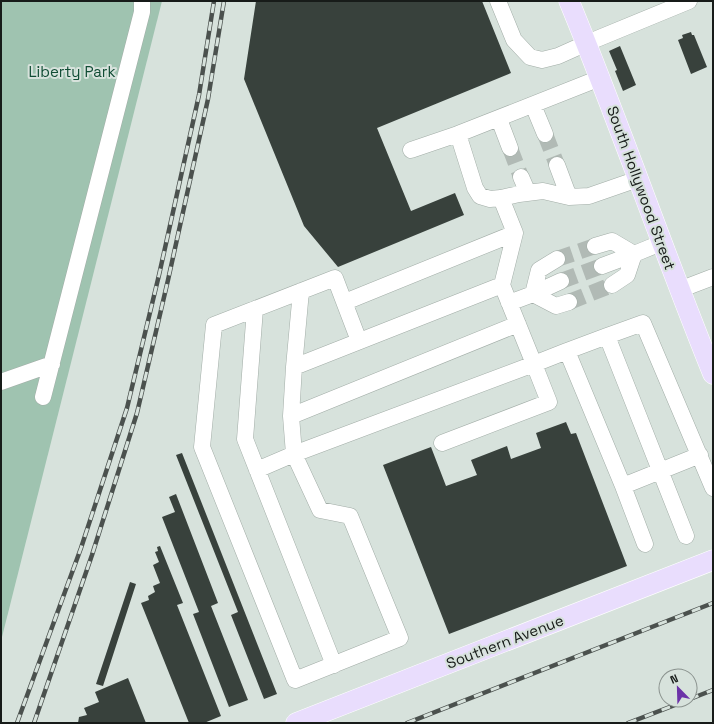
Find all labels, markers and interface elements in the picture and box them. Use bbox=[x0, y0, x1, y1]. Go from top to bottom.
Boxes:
park label: Liberty Park bbox=[28, 62, 116, 81]
street label: South Hollywood Street bbox=[603, 103, 680, 272]
street label: Southern Avenue bbox=[443, 610, 566, 673]
north arrow bbox=[658, 668, 698, 708]
text: N bbox=[668, 671, 680, 687]

